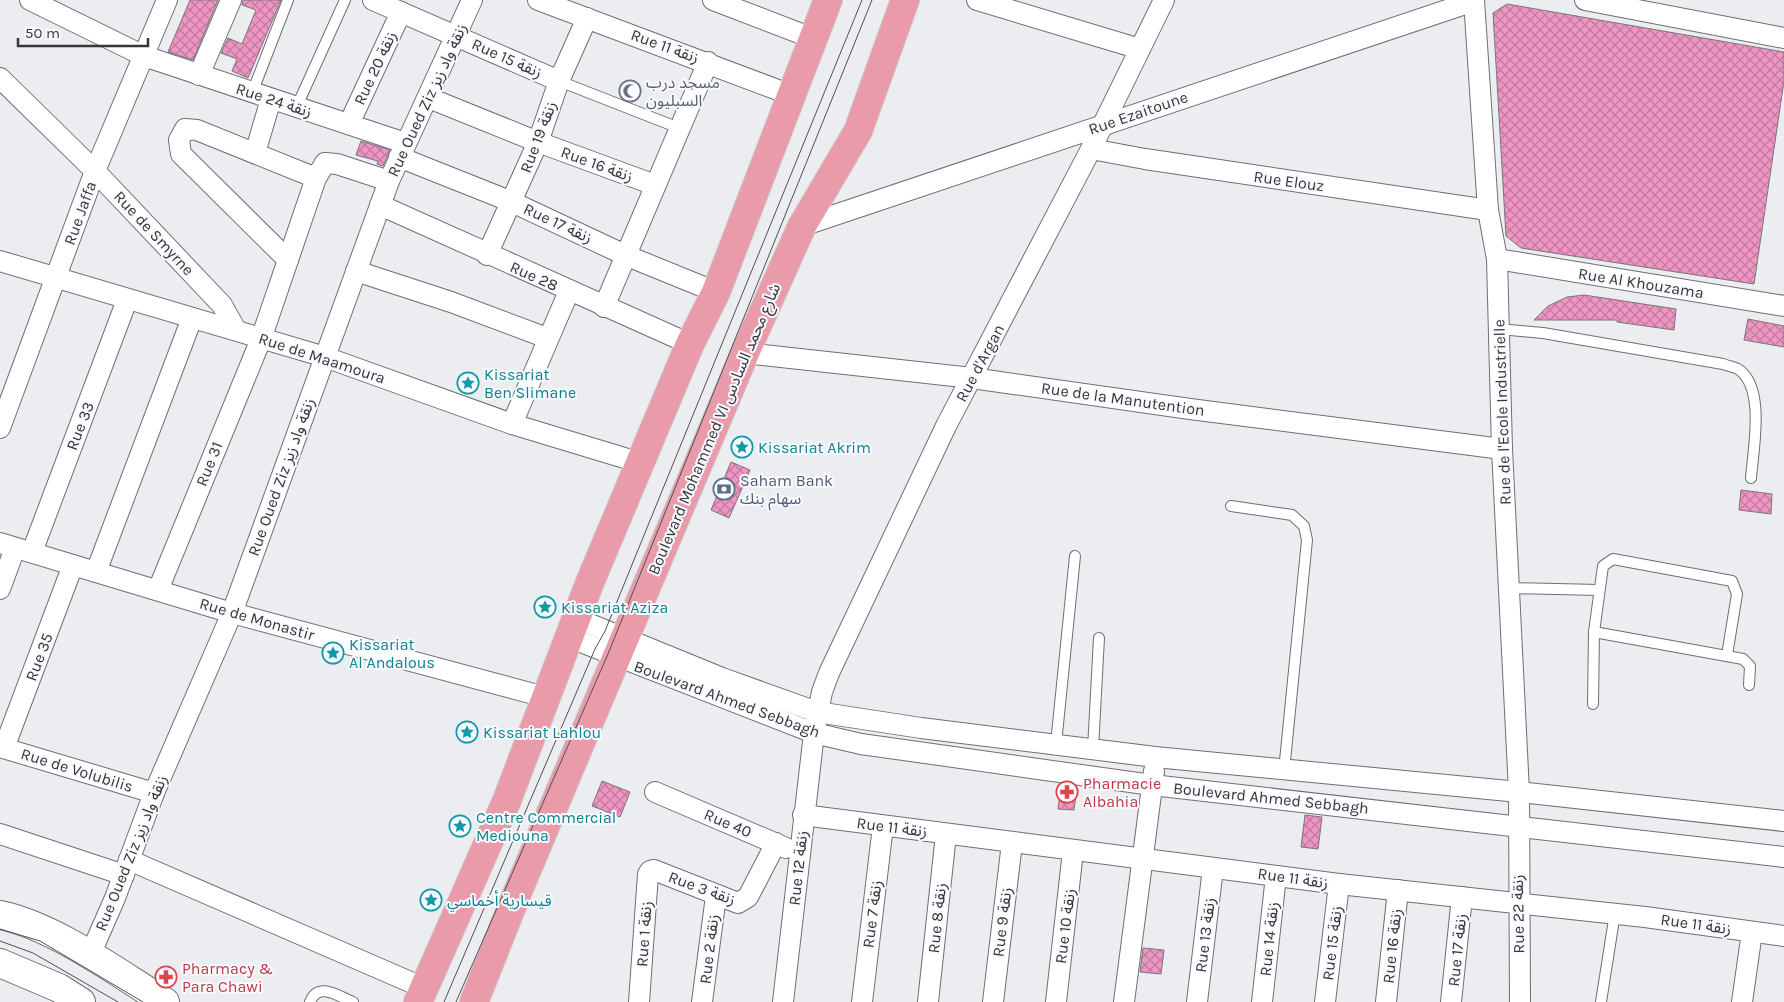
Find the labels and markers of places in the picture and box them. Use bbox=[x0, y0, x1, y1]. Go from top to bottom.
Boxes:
place label: مسجد درب السبليون bbox=[646, 73, 720, 110]
mosque icon: مسجد درب السبليون bbox=[618, 79, 642, 103]
place label: Kissariat Ben Slimane bbox=[484, 365, 576, 402]
place icon: Kissariat Ben Slimane bbox=[456, 371, 480, 395]
place icon: Kissariat Akrim bbox=[730, 435, 754, 459]
place label: Kissariat Akrim bbox=[758, 438, 871, 457]
place label: Saham Bank سهام بنك bbox=[740, 471, 833, 511]
bank icon: Saham Bank سهام بنك bbox=[712, 477, 736, 501]
place icon: Kissariat Aziza bbox=[533, 595, 557, 619]
place label: Kissariat Aziza bbox=[561, 598, 668, 617]
place label: Kissariat Al Andalous bbox=[349, 635, 435, 672]
place icon: Kissariat Al Andalous bbox=[321, 641, 345, 665]
place icon: Kissariat Lahlou bbox=[455, 720, 479, 744]
place label: Kissariat Lahlou bbox=[483, 723, 601, 742]
place label: Pharmacie Albahia bbox=[1083, 774, 1161, 811]
pharmacy icon: Pharmacie Albahia bbox=[1055, 780, 1079, 804]
place label: Centre Commercial Mediouna bbox=[476, 808, 616, 845]
place icon: Centre Commercial Mediouna bbox=[448, 814, 472, 838]
place icon: قيسارية أخماسي bbox=[419, 888, 443, 912]
place label: قيسارية أخماسي bbox=[447, 890, 552, 912]
place label: Pharmacy & Para Chawi bbox=[182, 959, 273, 996]
pharmacy icon: Pharmacy & Para Chawi bbox=[154, 965, 178, 989]

